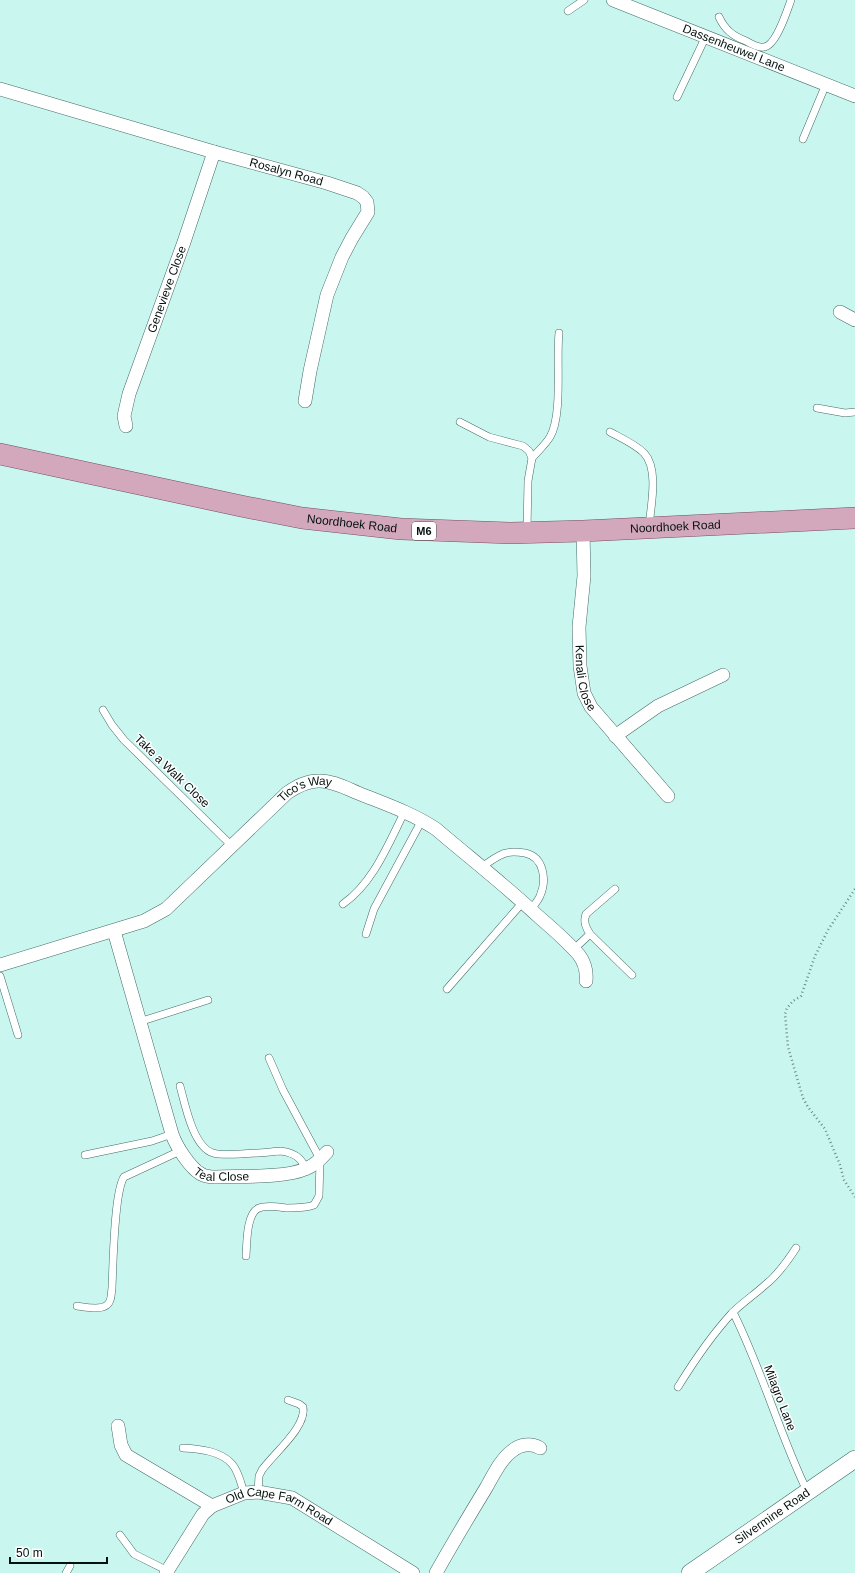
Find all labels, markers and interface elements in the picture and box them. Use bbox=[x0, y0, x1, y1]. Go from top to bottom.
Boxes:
street label: Dassenheuwel Lane bbox=[681, 21, 787, 75]
street label: Rosalyn Road bbox=[248, 155, 324, 189]
street label: Genevieve Close bbox=[145, 244, 189, 335]
street label: Noordhoek Road bbox=[306, 512, 398, 536]
street label: Noordhoek Road bbox=[630, 517, 721, 536]
road number: M6 bbox=[412, 522, 436, 540]
street label: Kenali Close bbox=[572, 645, 599, 714]
street label: Take a Walk Close bbox=[132, 732, 213, 811]
street label: Tico's Way bbox=[275, 774, 333, 805]
street label: Teal Close bbox=[191, 1164, 250, 1184]
street label: Milagro Lane bbox=[761, 1363, 799, 1433]
street label: Old Cape Farm Road bbox=[223, 1485, 335, 1528]
street label: Silvermine Road bbox=[732, 1485, 813, 1547]
scale bar bbox=[10, 1539, 107, 1565]
text: 50 m bbox=[16, 1546, 43, 1560]

